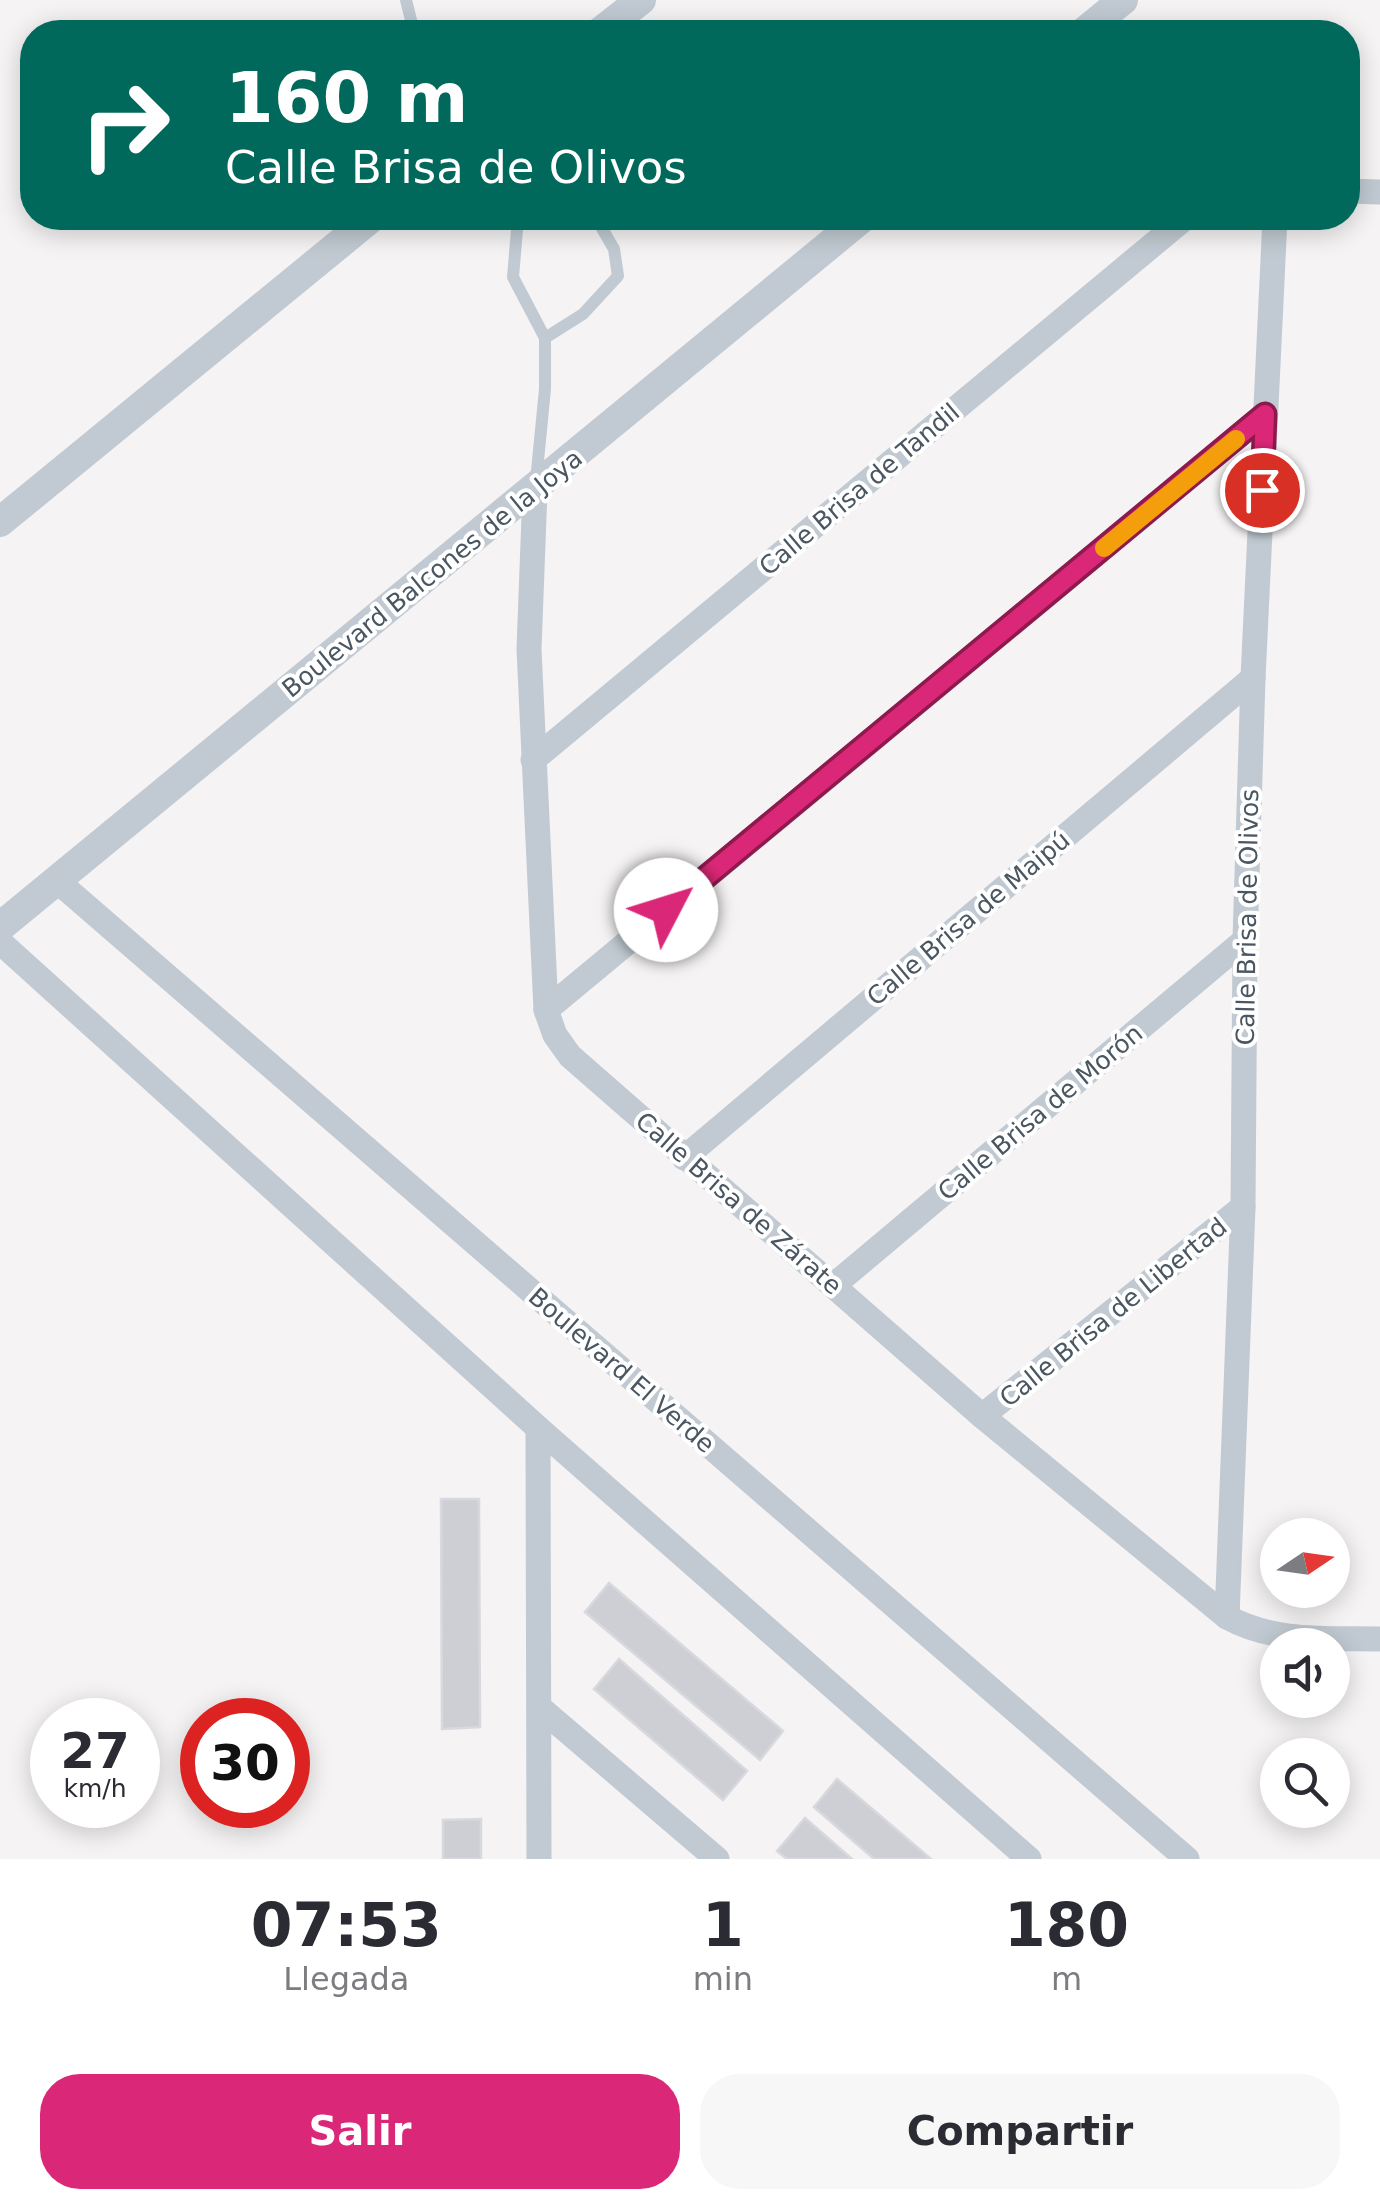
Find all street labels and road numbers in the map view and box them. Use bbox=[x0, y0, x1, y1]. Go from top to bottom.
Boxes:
street label: Calle Brisa de Tandil bbox=[754, 397, 965, 581]
street label: Boulevard Balcones de la Joya bbox=[277, 443, 588, 703]
street label: Calle Brisa de Olivos bbox=[1231, 789, 1264, 1046]
street label: Calle Brisa de Maipú bbox=[861, 825, 1075, 1012]
street label: Calle Brisa de Morón bbox=[932, 1018, 1148, 1206]
street label: Calle Brisa de Zárate bbox=[630, 1106, 847, 1301]
street label: Calle Brisa de Libertad bbox=[994, 1212, 1233, 1413]
street label: Boulevard El Verde bbox=[523, 1282, 721, 1459]

